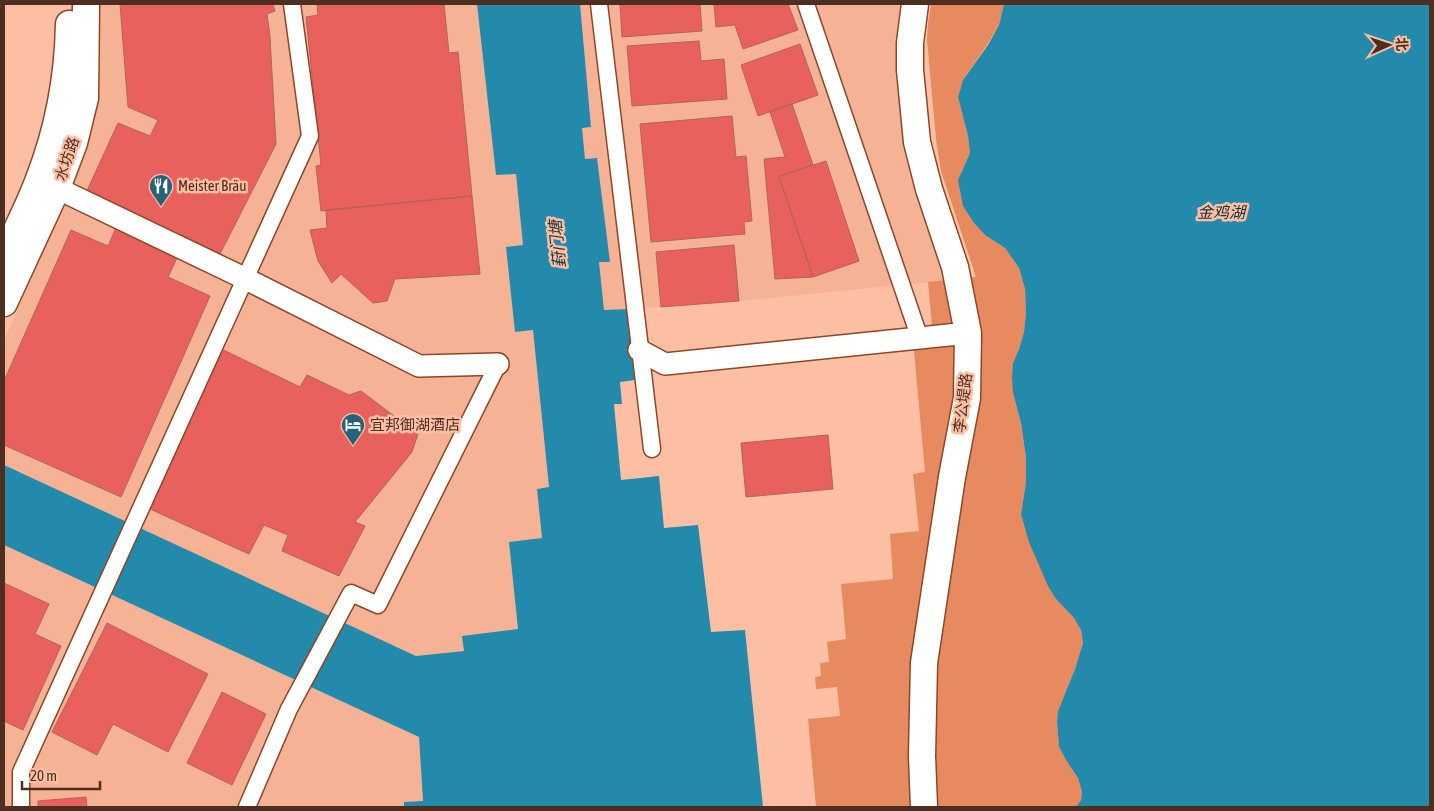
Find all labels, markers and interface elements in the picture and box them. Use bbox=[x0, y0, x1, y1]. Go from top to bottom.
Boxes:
north arrow bbox=[1364, 20, 1414, 70]
text: 北 bbox=[1394, 37, 1410, 52]
street label: 水坊路 bbox=[51, 135, 82, 183]
restaurant icon: Meister Bräu bbox=[148, 173, 174, 207]
place label: Meister Bräu bbox=[178, 177, 247, 194]
water label: 金鸡湖 bbox=[1197, 203, 1248, 221]
water label: 葑门塘 bbox=[545, 216, 568, 269]
street label: 李公堤路 bbox=[950, 372, 975, 434]
hotel icon: 宜邦御湖酒店 bbox=[340, 412, 366, 446]
place label: 宜邦御湖酒店 bbox=[370, 416, 460, 433]
scale bar bbox=[22, 758, 100, 790]
text: 20 m bbox=[30, 767, 57, 784]

